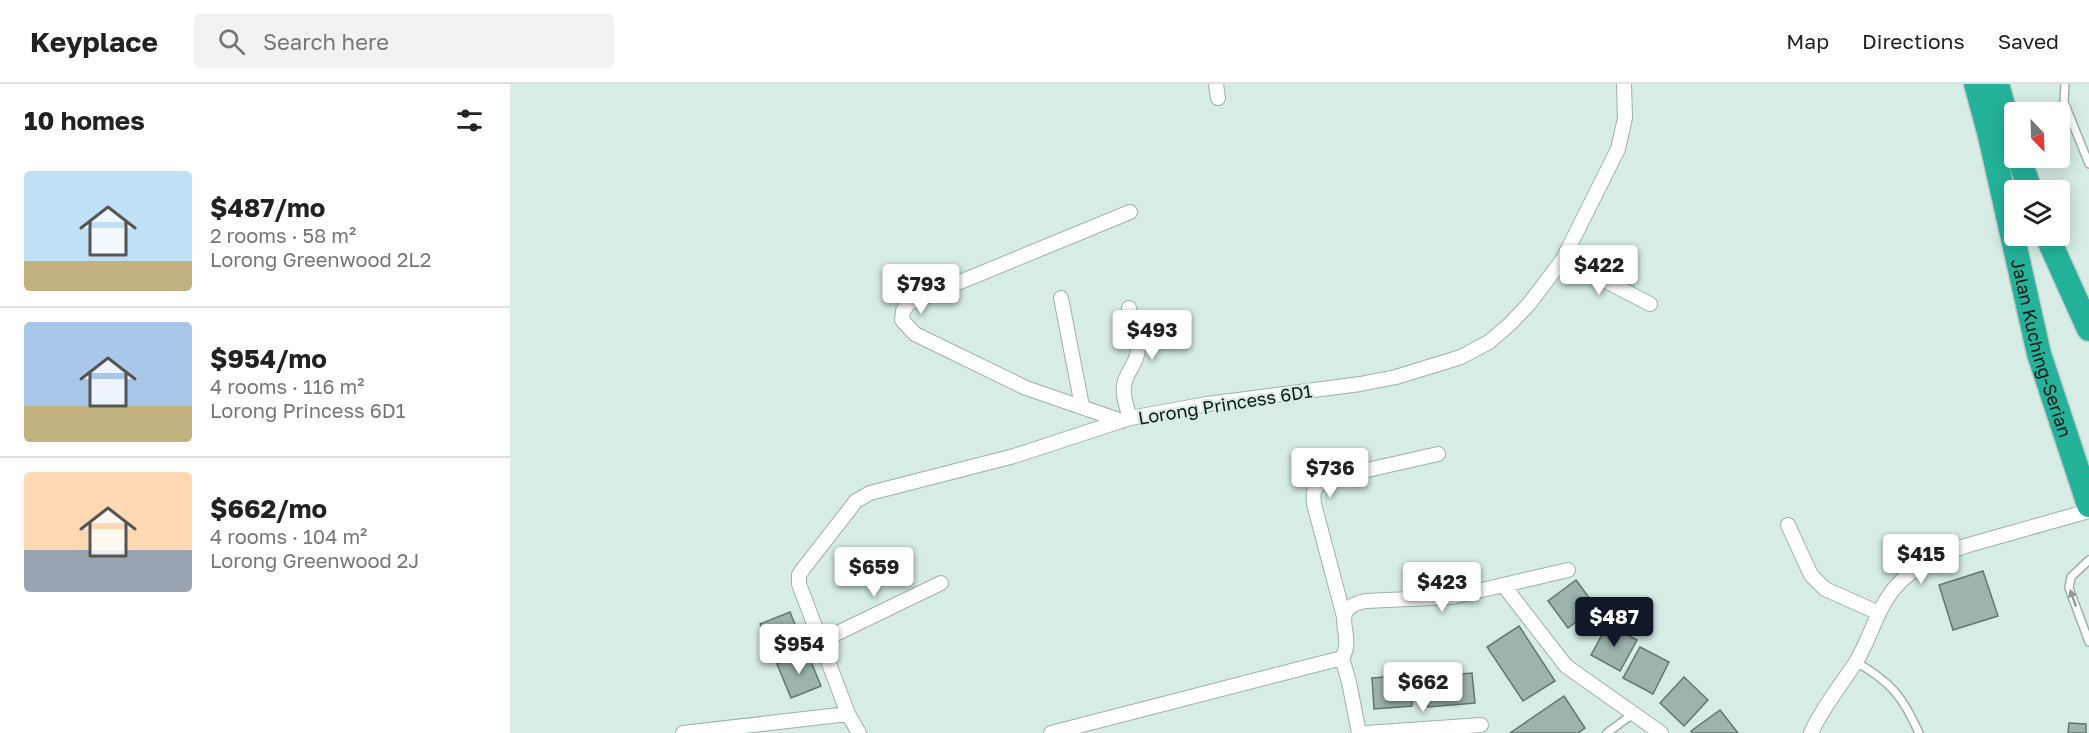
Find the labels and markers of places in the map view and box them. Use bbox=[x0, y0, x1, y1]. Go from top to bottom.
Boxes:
pin: $422 bbox=[1563, 245, 1635, 296]
pin: $793 bbox=[885, 264, 957, 315]
pin: $493 bbox=[1116, 310, 1188, 361]
pin: $736 bbox=[1294, 448, 1366, 499]
pin: $415 bbox=[1885, 534, 1957, 585]
pin: $659 bbox=[838, 547, 910, 598]
pin: $423 bbox=[1406, 562, 1478, 613]
pin: $487 bbox=[1578, 597, 1650, 648]
pin: $954 bbox=[763, 624, 835, 675]
pin: $662 bbox=[1387, 662, 1459, 713]

